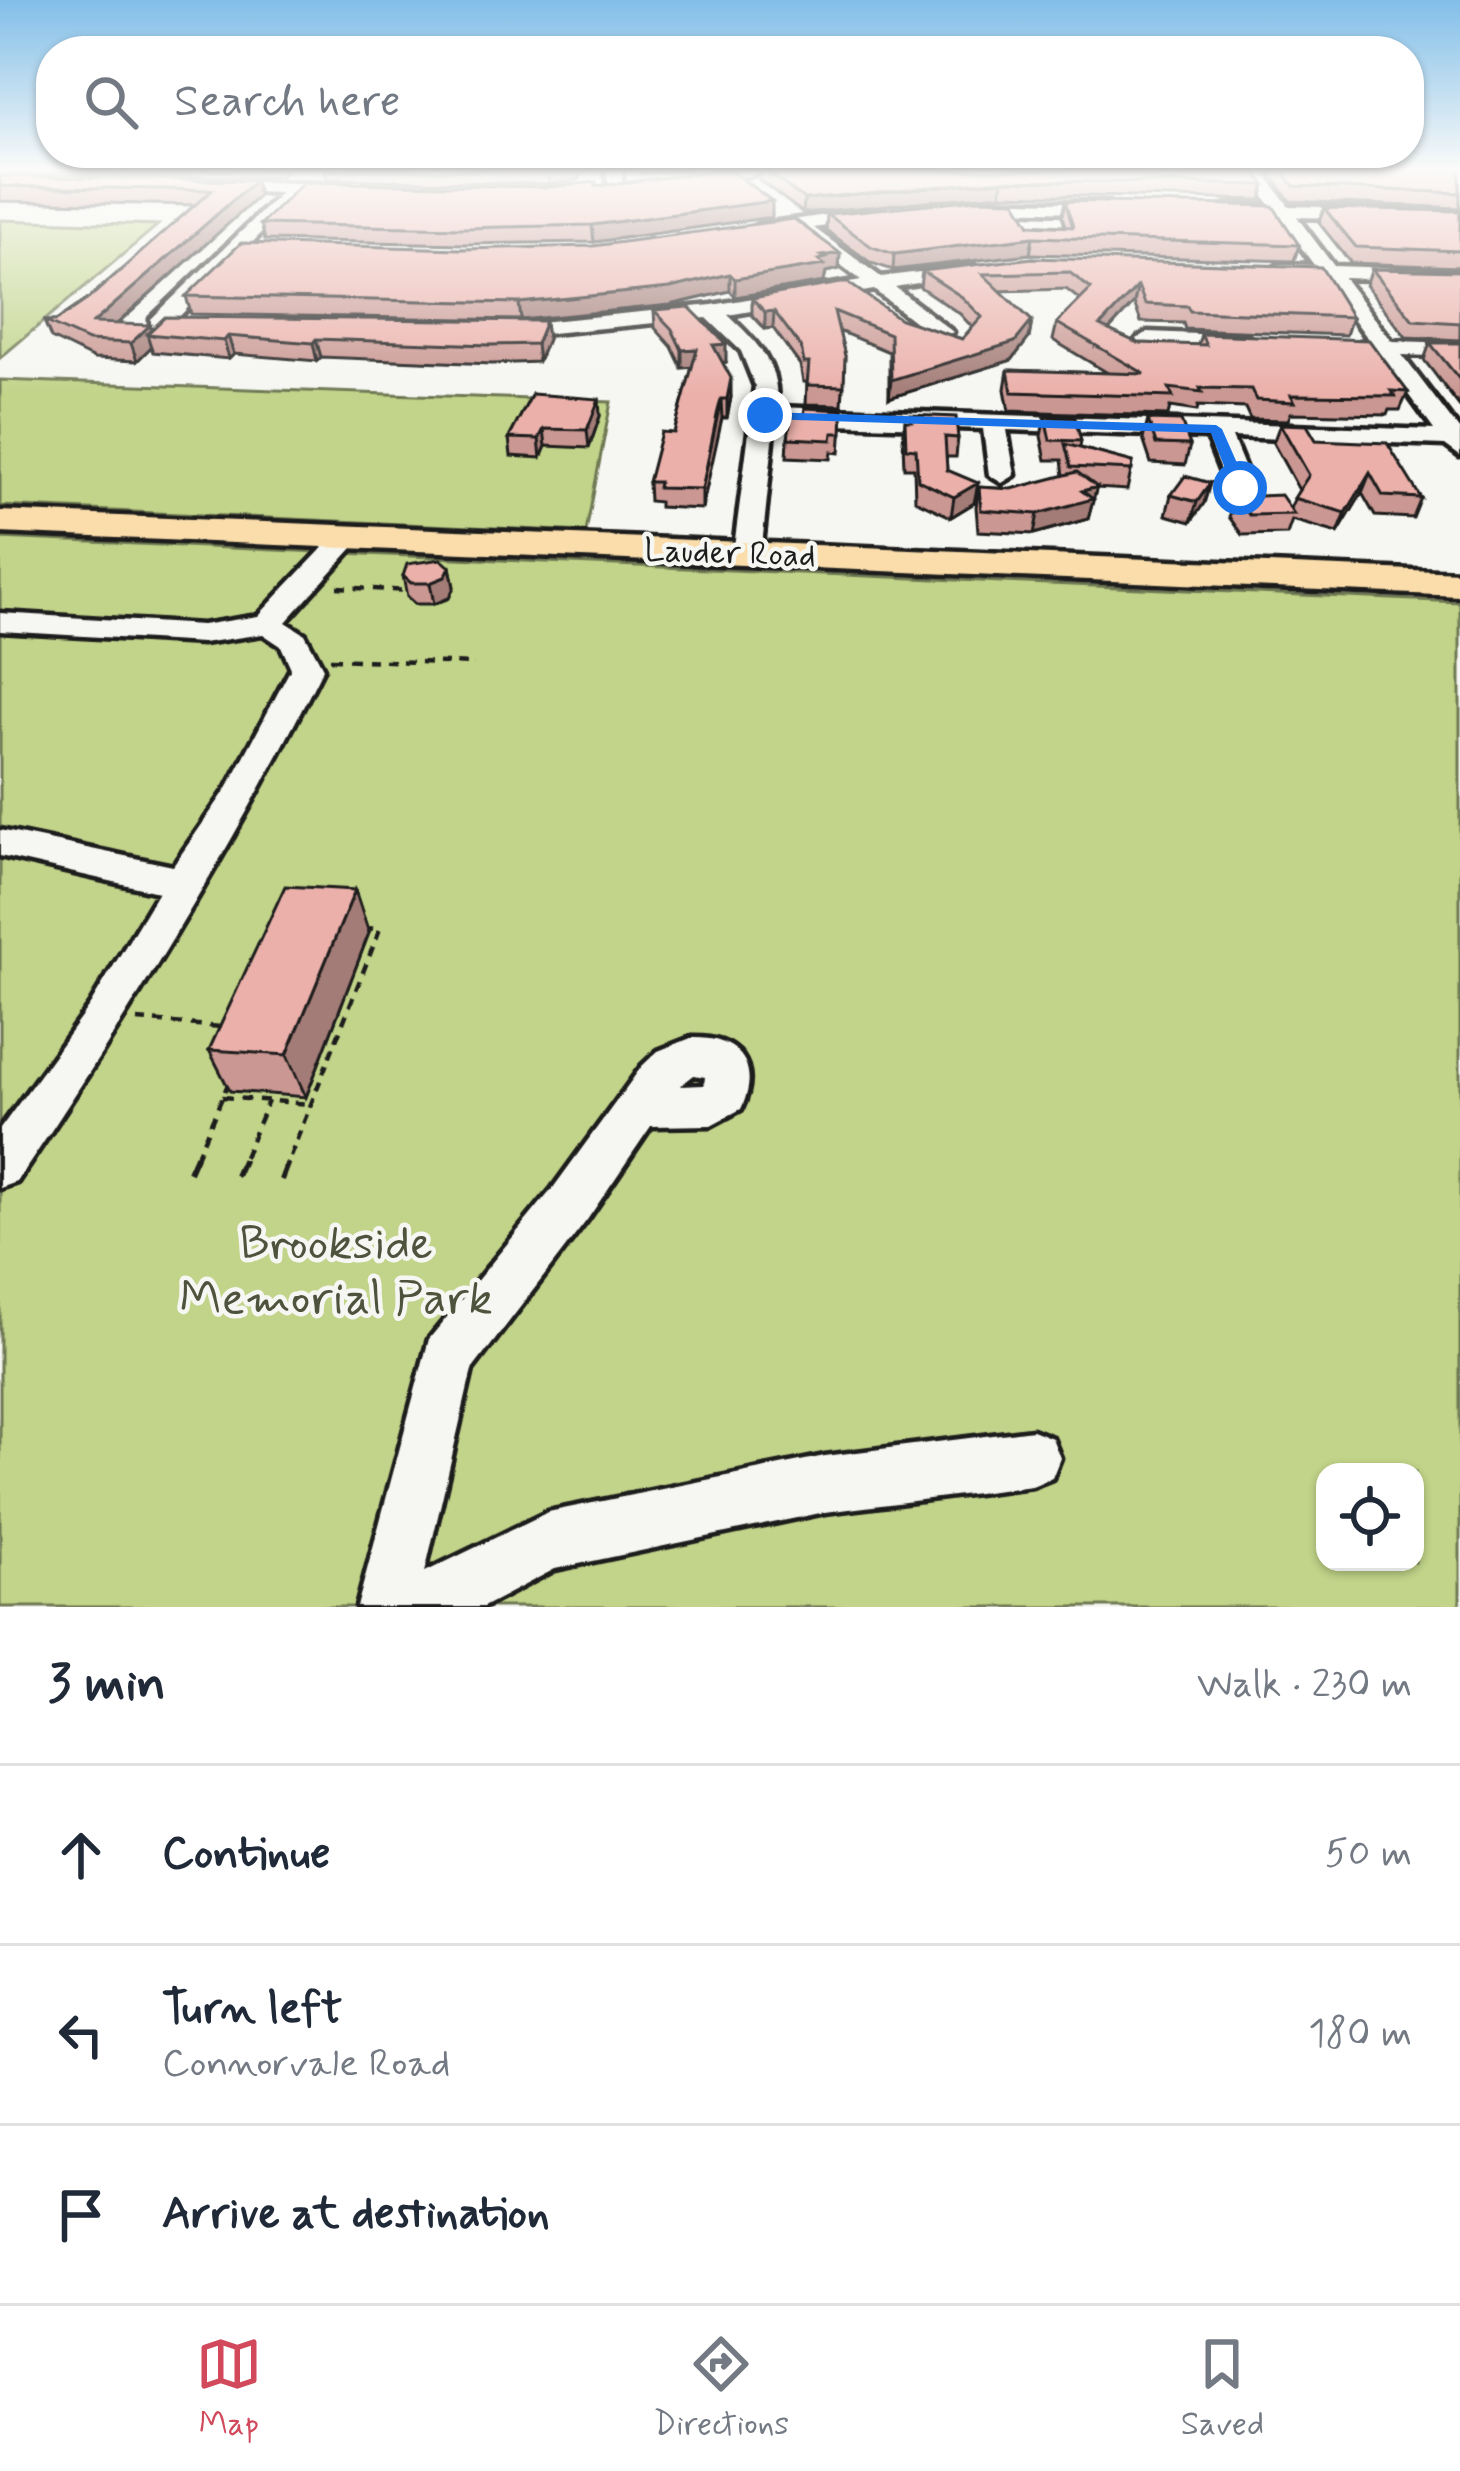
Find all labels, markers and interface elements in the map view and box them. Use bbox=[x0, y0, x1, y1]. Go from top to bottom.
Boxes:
search box bbox=[36, 36, 1424, 168]
icon: search bbox=[78, 69, 144, 135]
text: Search here bbox=[174, 73, 401, 132]
route end bbox=[738, 388, 792, 442]
route start bbox=[1213, 461, 1267, 515]
street label: Lauder Road bbox=[644, 529, 816, 579]
park label: Brookside Memorial Park bbox=[179, 1213, 493, 1331]
map controls bbox=[1316, 1463, 1424, 1571]
button: locate bbox=[1316, 1463, 1424, 1571]
text: 3 min bbox=[48, 1652, 166, 1718]
text: Walk · 230 m bbox=[1197, 1660, 1412, 1711]
icon: ahead bbox=[48, 1822, 114, 1888]
text: Continue bbox=[162, 1825, 330, 1884]
text: 50 m bbox=[1325, 1829, 1412, 1880]
text: Turn left bbox=[162, 1980, 342, 2039]
icon: left bbox=[48, 2002, 114, 2068]
text: 180 m bbox=[1308, 2009, 1412, 2060]
text: Connorvale Road bbox=[162, 2039, 450, 2090]
icon: arrive bbox=[48, 2182, 114, 2248]
text: Arrive at destination bbox=[162, 2185, 550, 2244]
tab: Map bbox=[196, 2331, 262, 2447]
tab: Directions bbox=[653, 2331, 789, 2447]
tab: Saved bbox=[1181, 2331, 1264, 2447]

